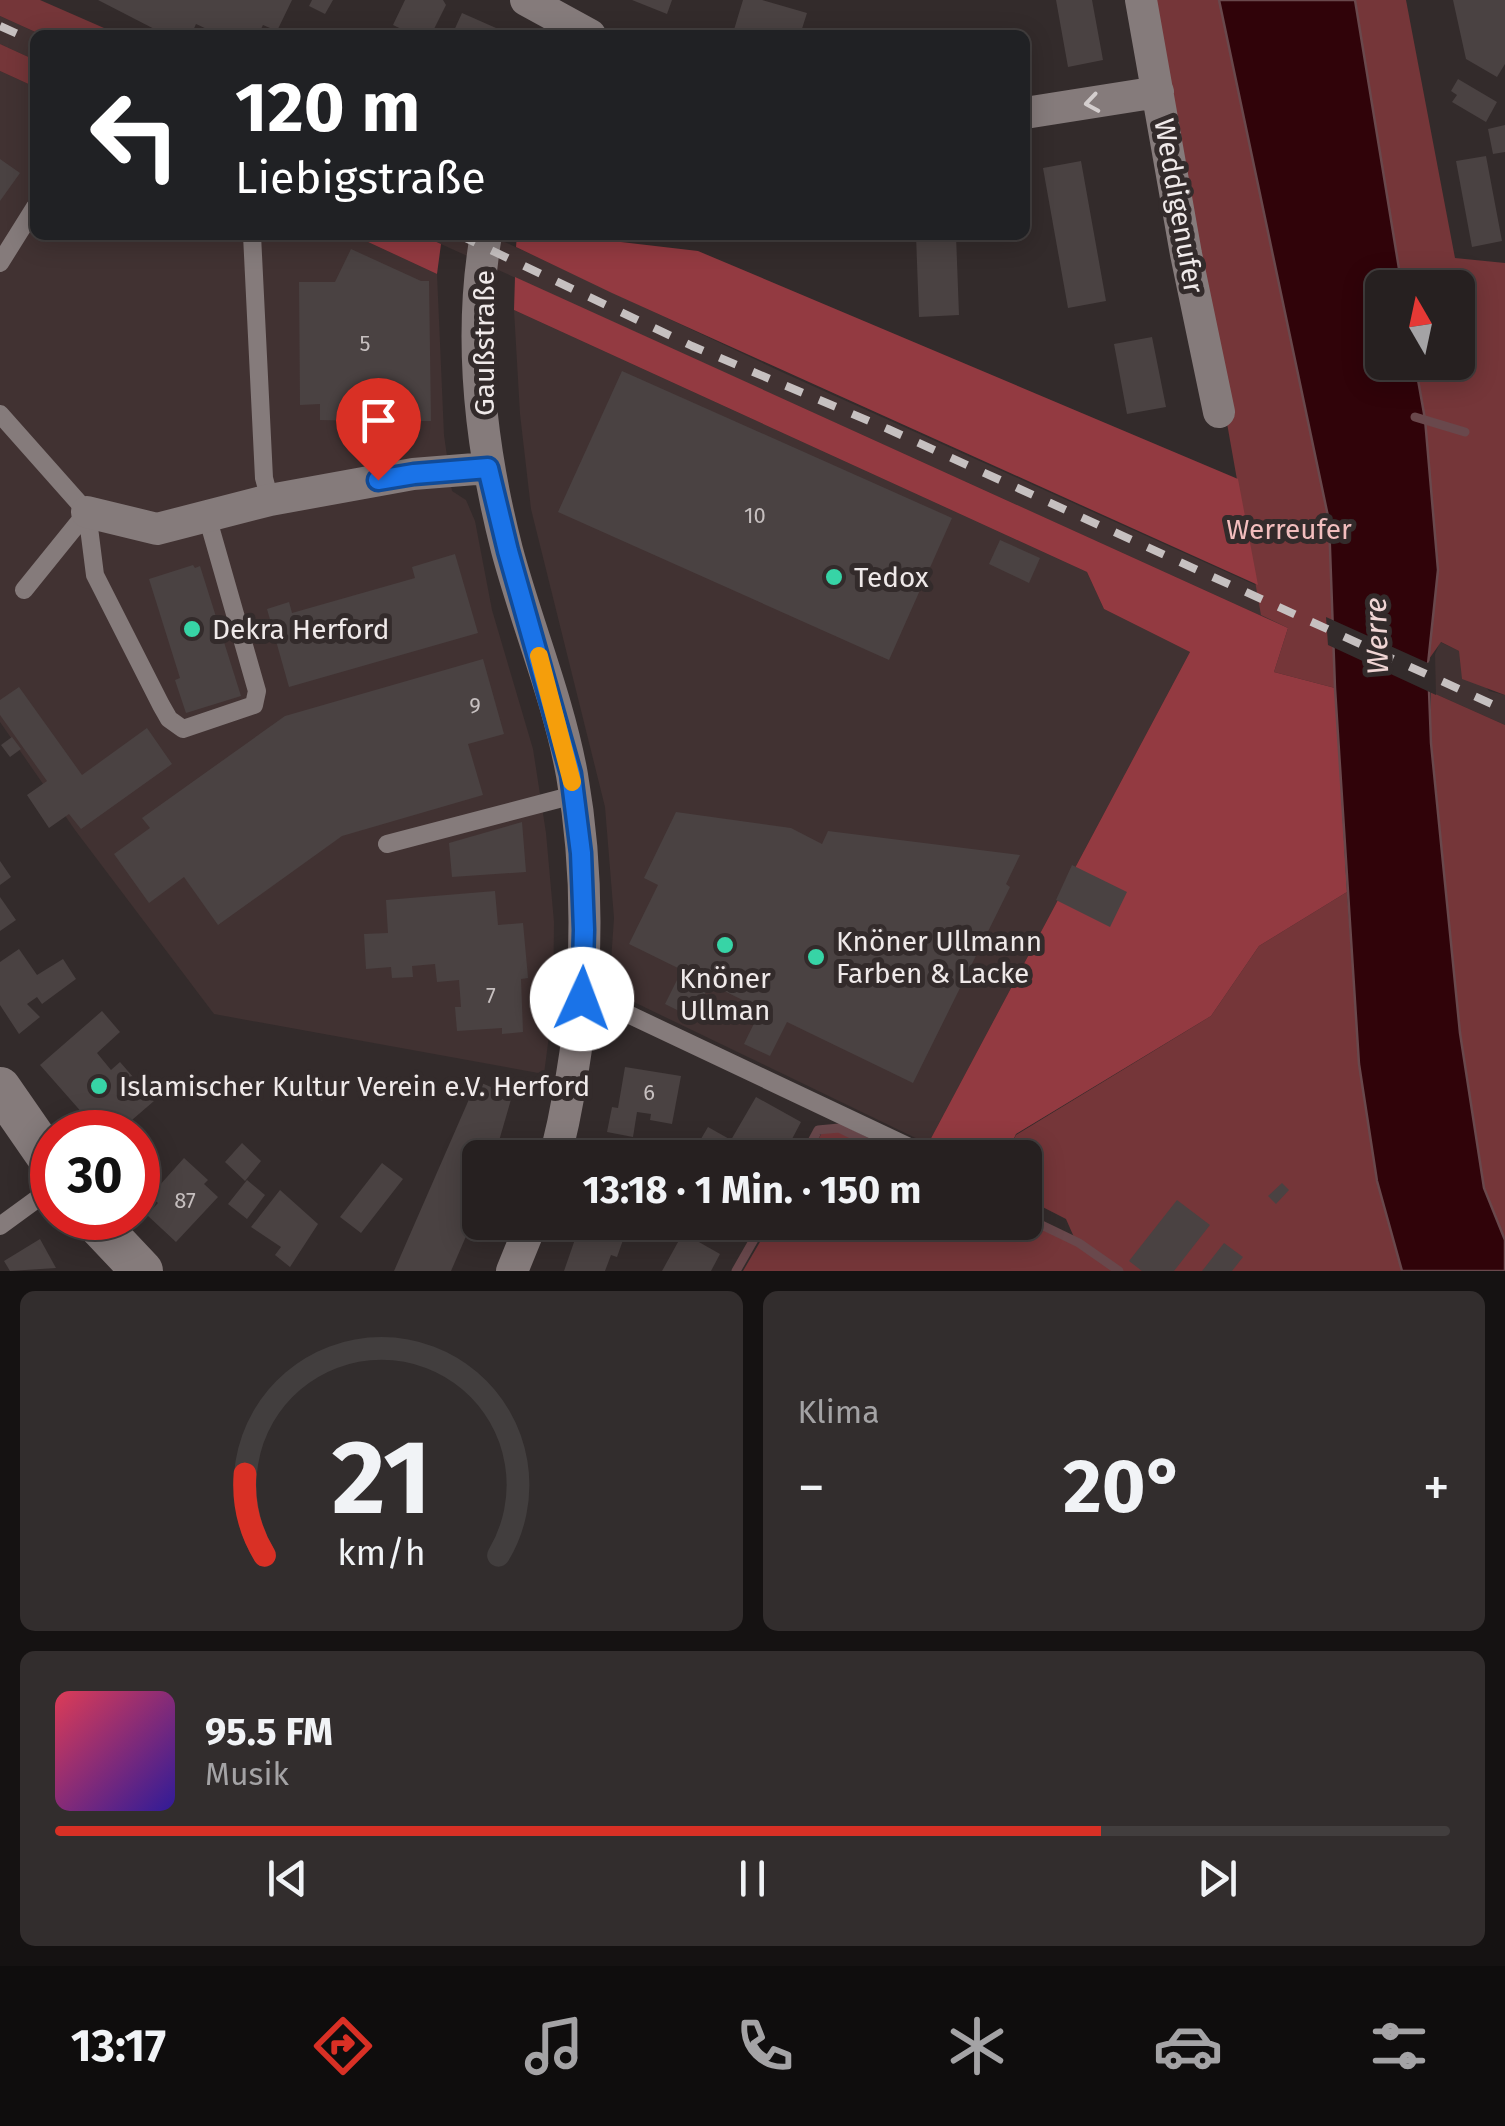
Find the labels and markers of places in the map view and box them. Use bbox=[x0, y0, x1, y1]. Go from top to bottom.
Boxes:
pin bbox=[336, 378, 421, 481]
place label: Tedox bbox=[854, 561, 929, 594]
marker: Tedox bbox=[823, 566, 845, 588]
place label: Dekra Herford bbox=[212, 613, 389, 646]
marker: Dekra Herford bbox=[181, 618, 203, 640]
place label: Knöner Ullmann Farben & Lacke bbox=[836, 925, 1042, 990]
marker: Knöner Ullman bbox=[714, 934, 736, 956]
marker: Knöner Ullmann Farben & Lacke bbox=[805, 946, 827, 968]
place label: Knöner Ullman bbox=[679, 962, 771, 1027]
place label: Islamischer Kultur Verein e.V. Herford bbox=[119, 1070, 590, 1103]
marker: Islamischer Kultur Verein e.V. Herford bbox=[88, 1075, 110, 1097]

